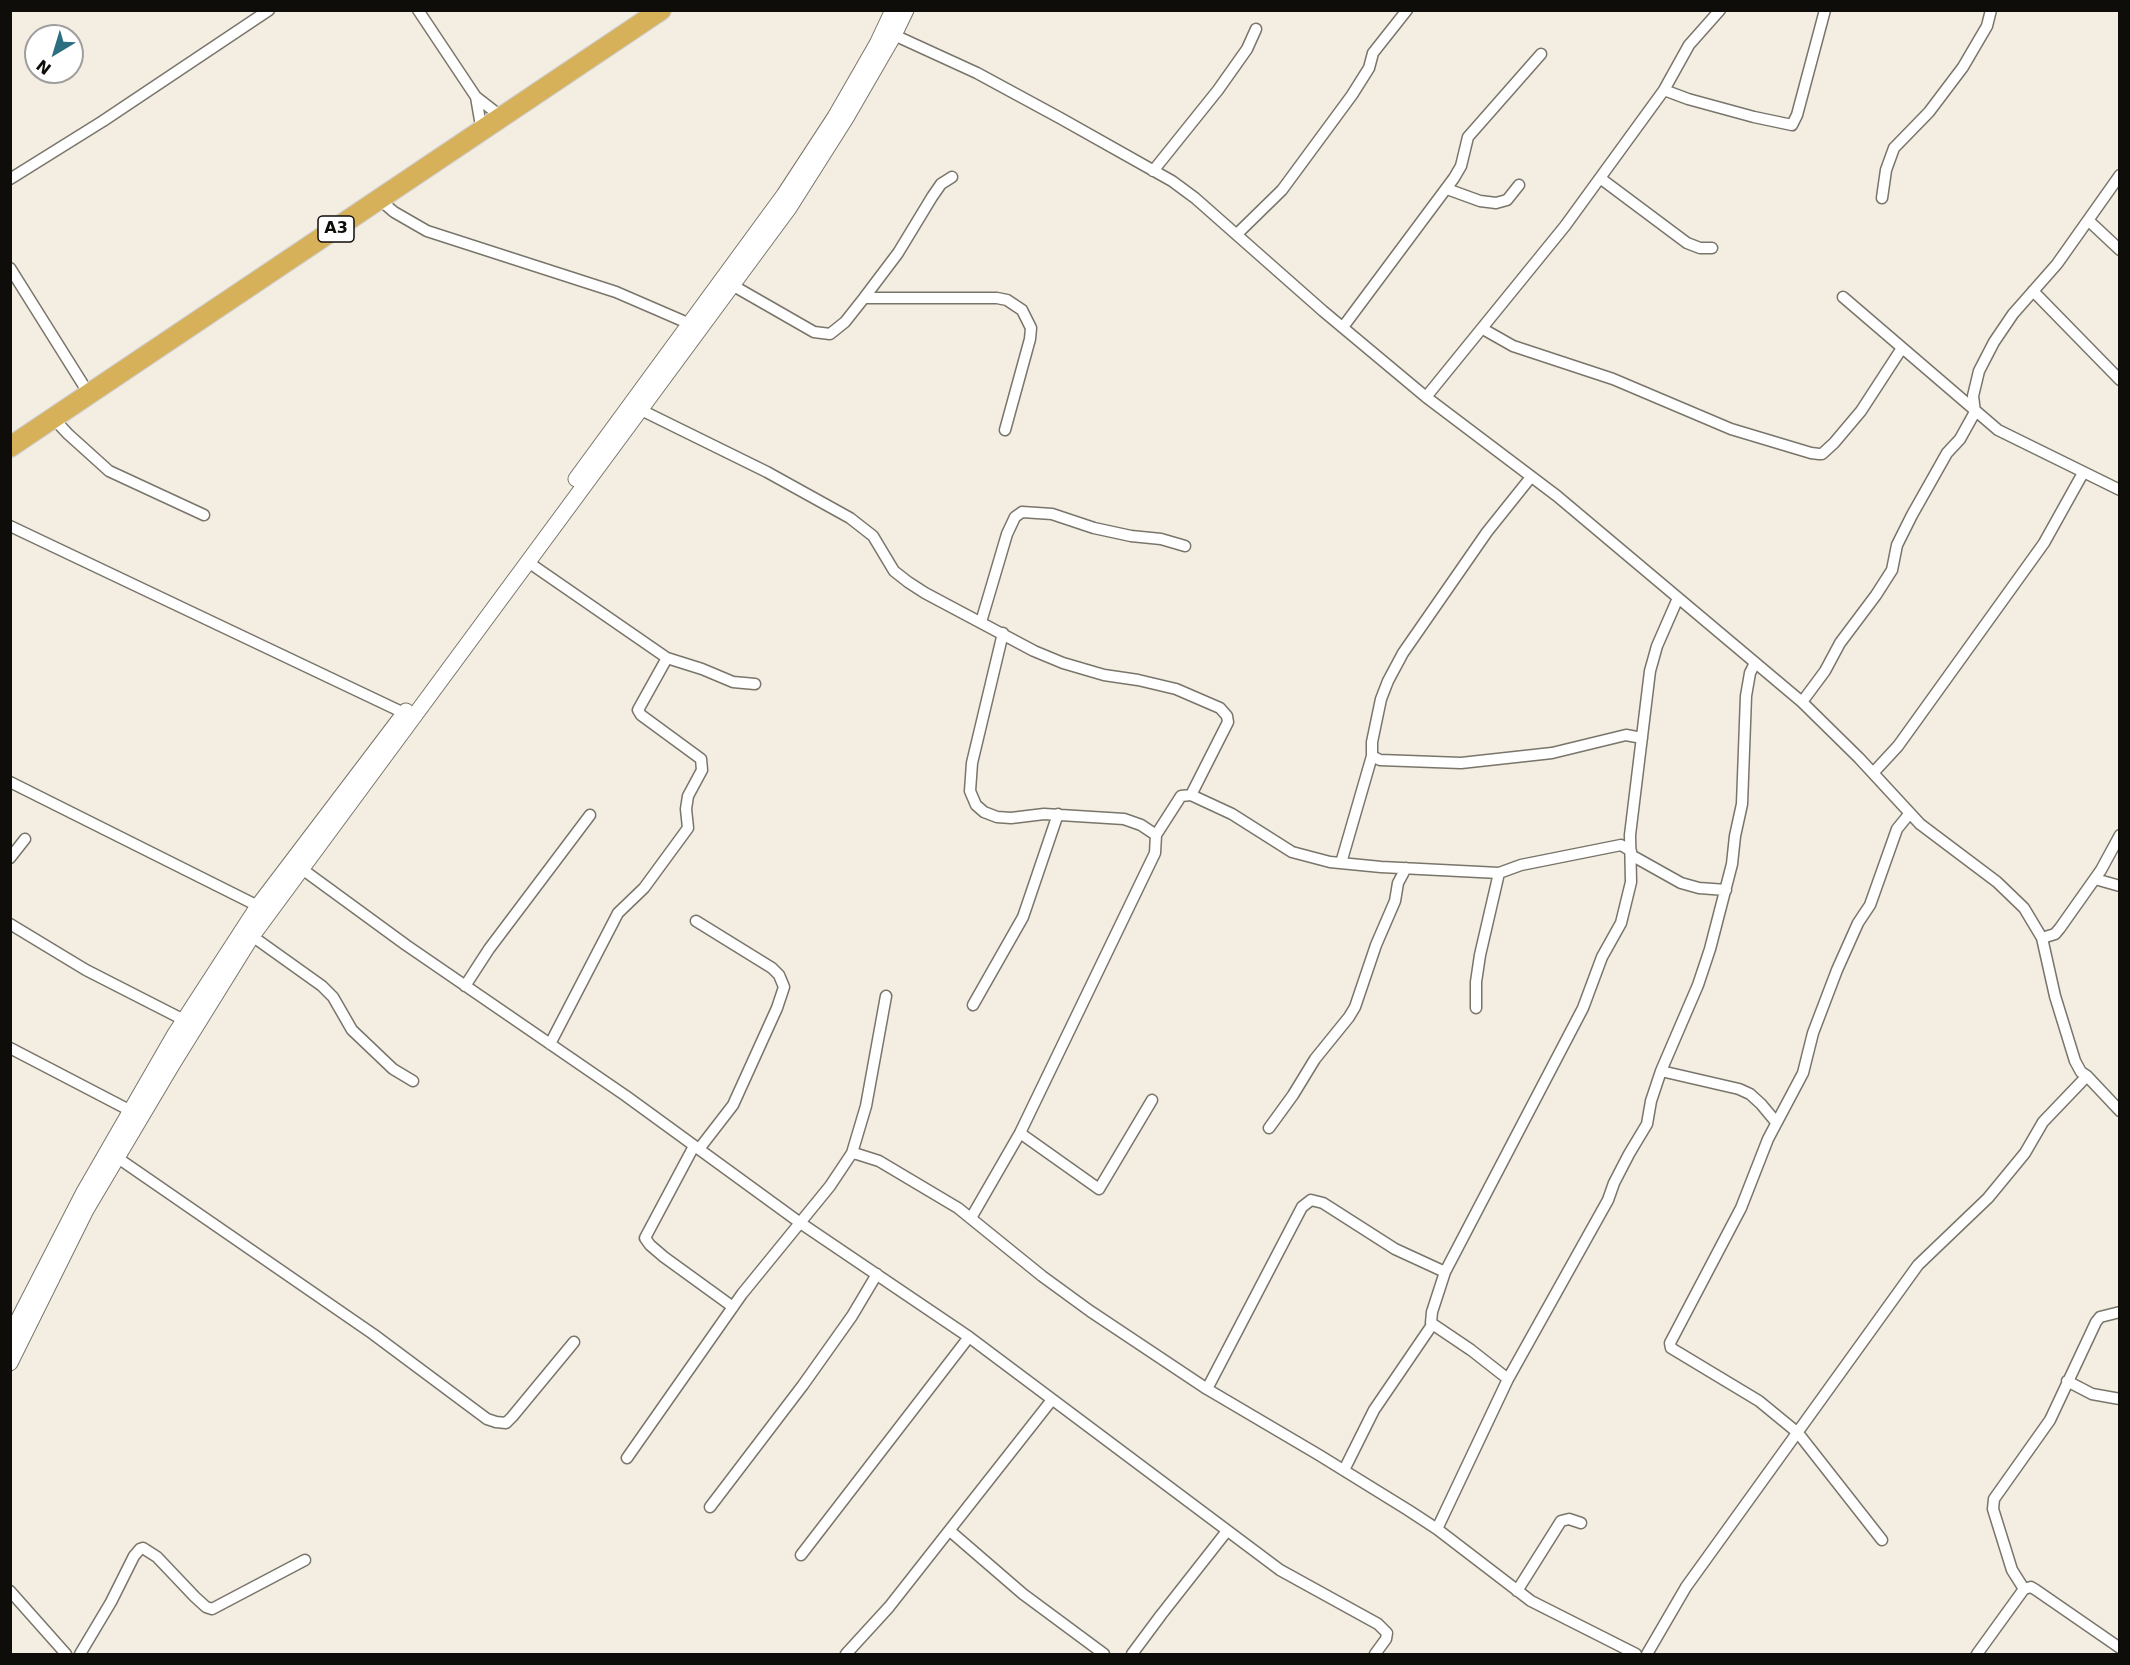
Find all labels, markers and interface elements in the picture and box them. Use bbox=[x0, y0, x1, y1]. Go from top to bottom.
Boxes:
north arrow bbox=[24, 24, 84, 84]
text: N bbox=[33, 55, 55, 79]
road number: A3 bbox=[318, 216, 354, 242]

